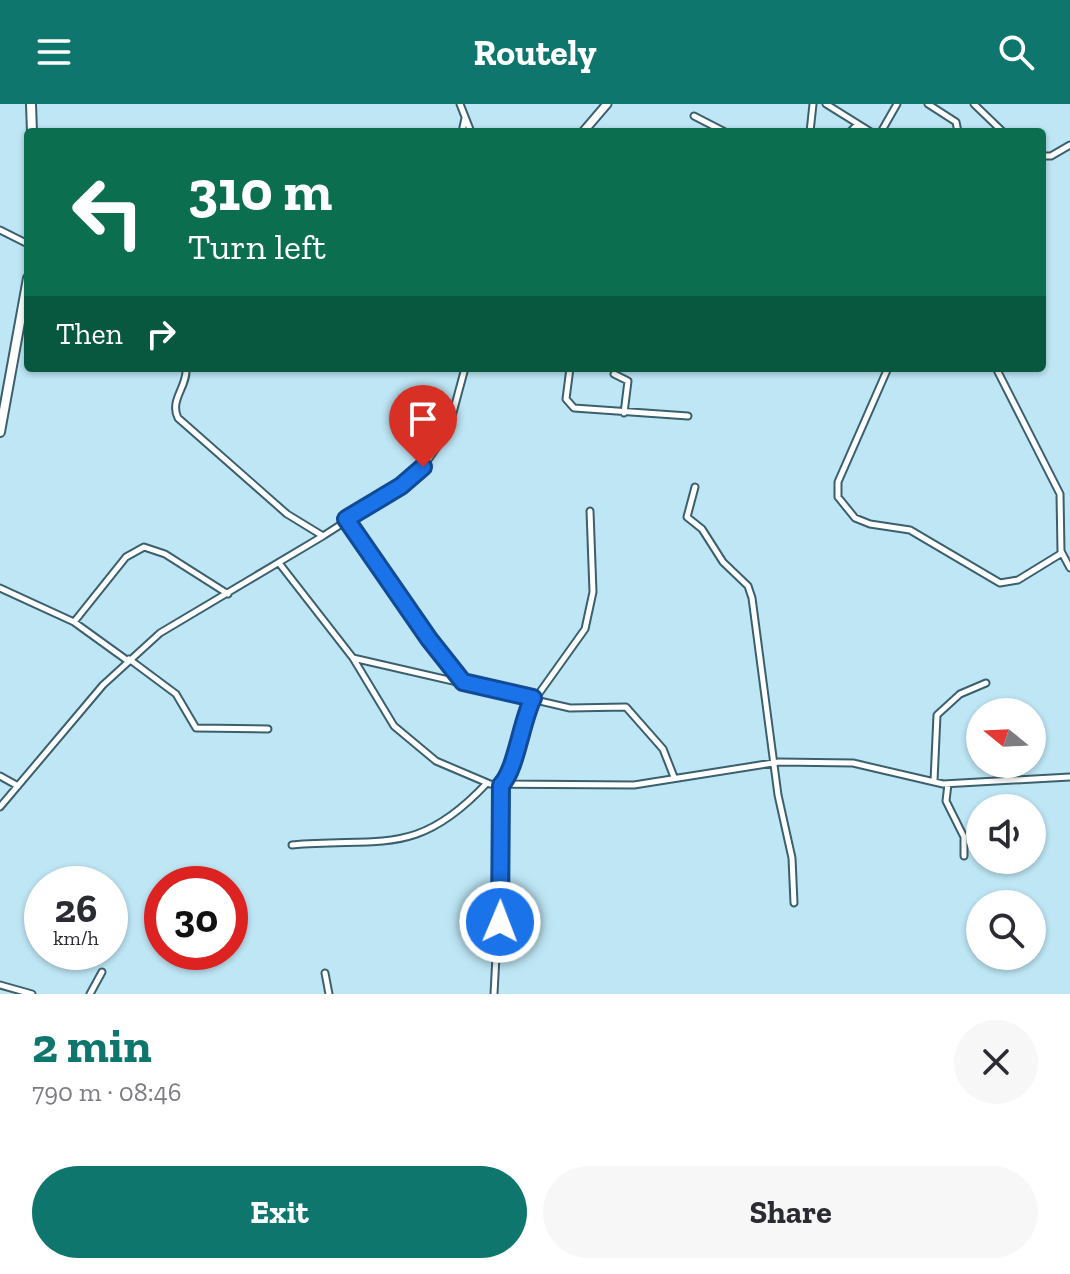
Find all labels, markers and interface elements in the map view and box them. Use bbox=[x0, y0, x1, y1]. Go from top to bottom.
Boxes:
icon: menu bbox=[32, 30, 76, 74]
icon: search bbox=[994, 30, 1038, 74]
text: Routely bbox=[473, 31, 597, 74]
text: 310 m bbox=[188, 157, 332, 224]
icon: left bbox=[56, 160, 160, 264]
text: Turn left bbox=[188, 225, 326, 268]
icon: right bbox=[139, 312, 183, 356]
text: Then bbox=[56, 316, 123, 352]
pin bbox=[389, 385, 457, 467]
icon: arrive bbox=[401, 397, 445, 441]
north arrow bbox=[966, 698, 1046, 778]
map controls bbox=[966, 698, 1046, 970]
button: sound bbox=[966, 794, 1046, 874]
speed limit sign: 30 bbox=[144, 866, 248, 970]
position arrow bbox=[458, 880, 542, 964]
text: 26 bbox=[55, 884, 97, 932]
button: search bbox=[966, 890, 1046, 970]
text: km/h bbox=[53, 926, 99, 950]
text: 2 min bbox=[32, 1017, 152, 1074]
button: close bbox=[954, 1020, 1038, 1104]
text: 790 m · 08:46 bbox=[32, 1076, 181, 1108]
button: Exit bbox=[32, 1166, 527, 1258]
button: Share bbox=[543, 1166, 1038, 1258]

